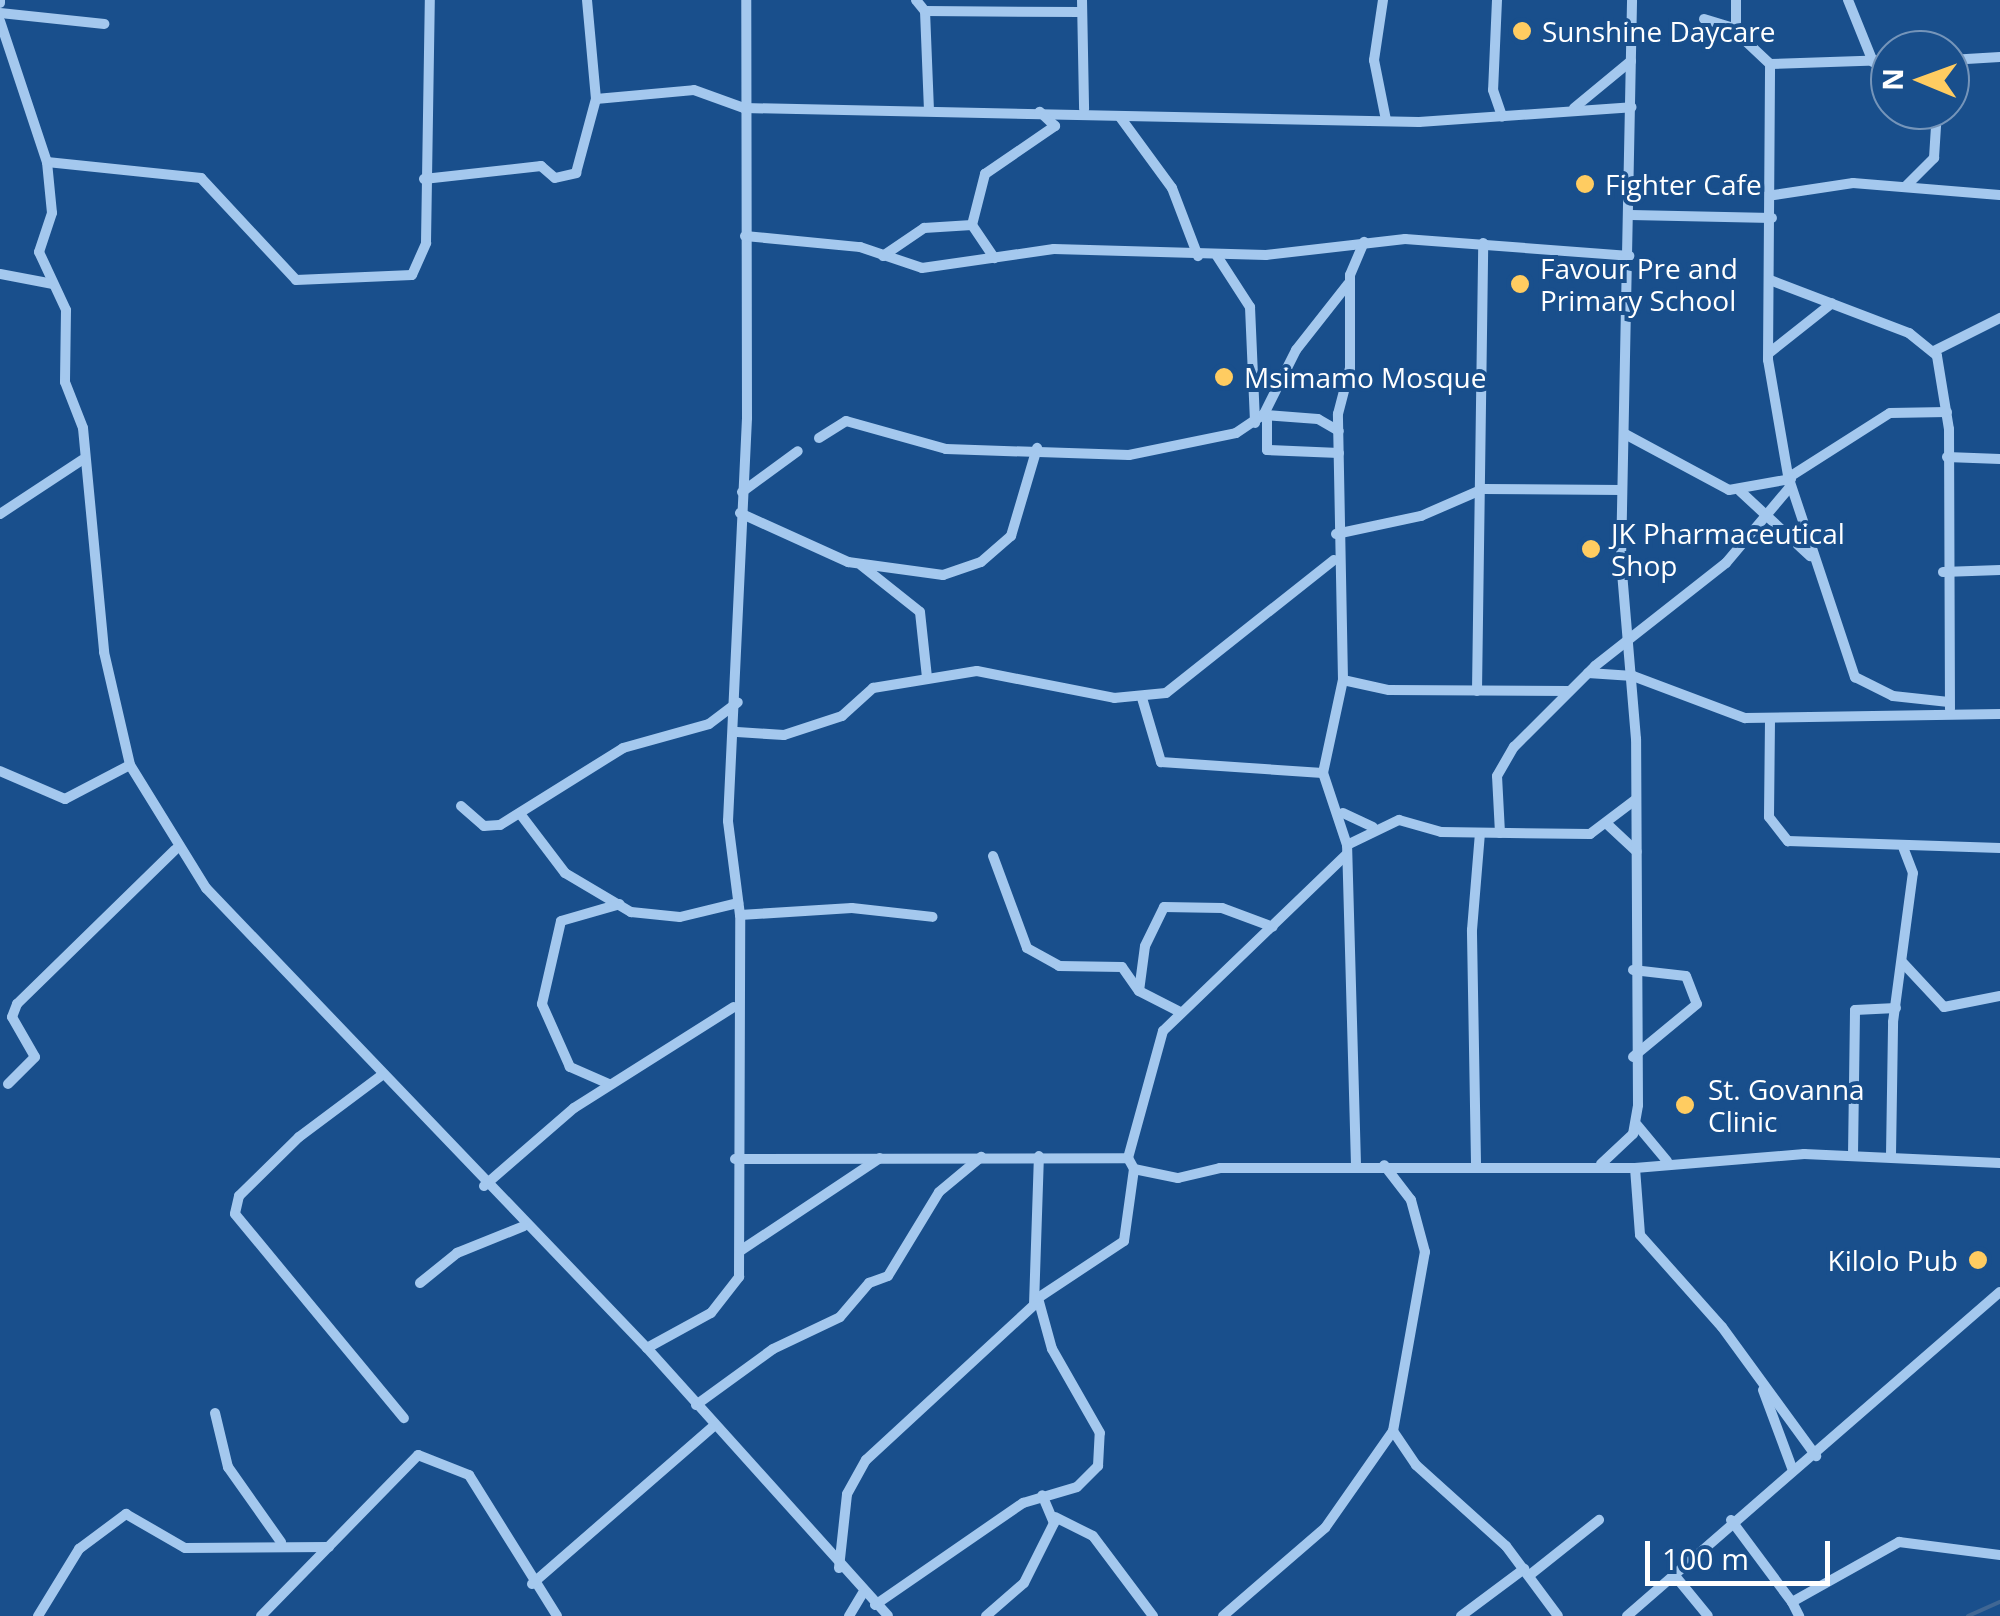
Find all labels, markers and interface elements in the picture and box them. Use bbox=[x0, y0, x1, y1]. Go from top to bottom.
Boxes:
place label: Sunshine Daycare bbox=[1542, 14, 1775, 48]
marker: Sunshine Daycare bbox=[1511, 20, 1533, 42]
north arrow bbox=[1870, 30, 1970, 130]
text: N bbox=[1873, 68, 1911, 91]
place label: Fighter Cafe bbox=[1605, 167, 1762, 201]
marker: Fighter Cafe bbox=[1574, 173, 1596, 195]
place label: Favour Pre and Primary School bbox=[1540, 251, 1738, 317]
marker: Favour Pre and Primary School bbox=[1509, 273, 1531, 295]
place label: Msimamo Mosque bbox=[1244, 360, 1487, 394]
marker: Msimamo Mosque bbox=[1213, 366, 1235, 388]
place label: JK Pharmaceutical Shop bbox=[1611, 516, 1845, 582]
marker: JK Pharmaceutical Shop bbox=[1580, 538, 1602, 560]
place label: St. Govanna Clinic bbox=[1708, 1072, 1865, 1138]
marker: St. Govanna Clinic bbox=[1672, 1092, 1698, 1118]
place label: Kilolo Pub bbox=[1828, 1243, 1958, 1277]
marker: Kilolo Pub bbox=[1967, 1249, 1989, 1271]
scale bar bbox=[1650, 1521, 1835, 1583]
text: 100 m bbox=[1662, 1538, 1749, 1579]

